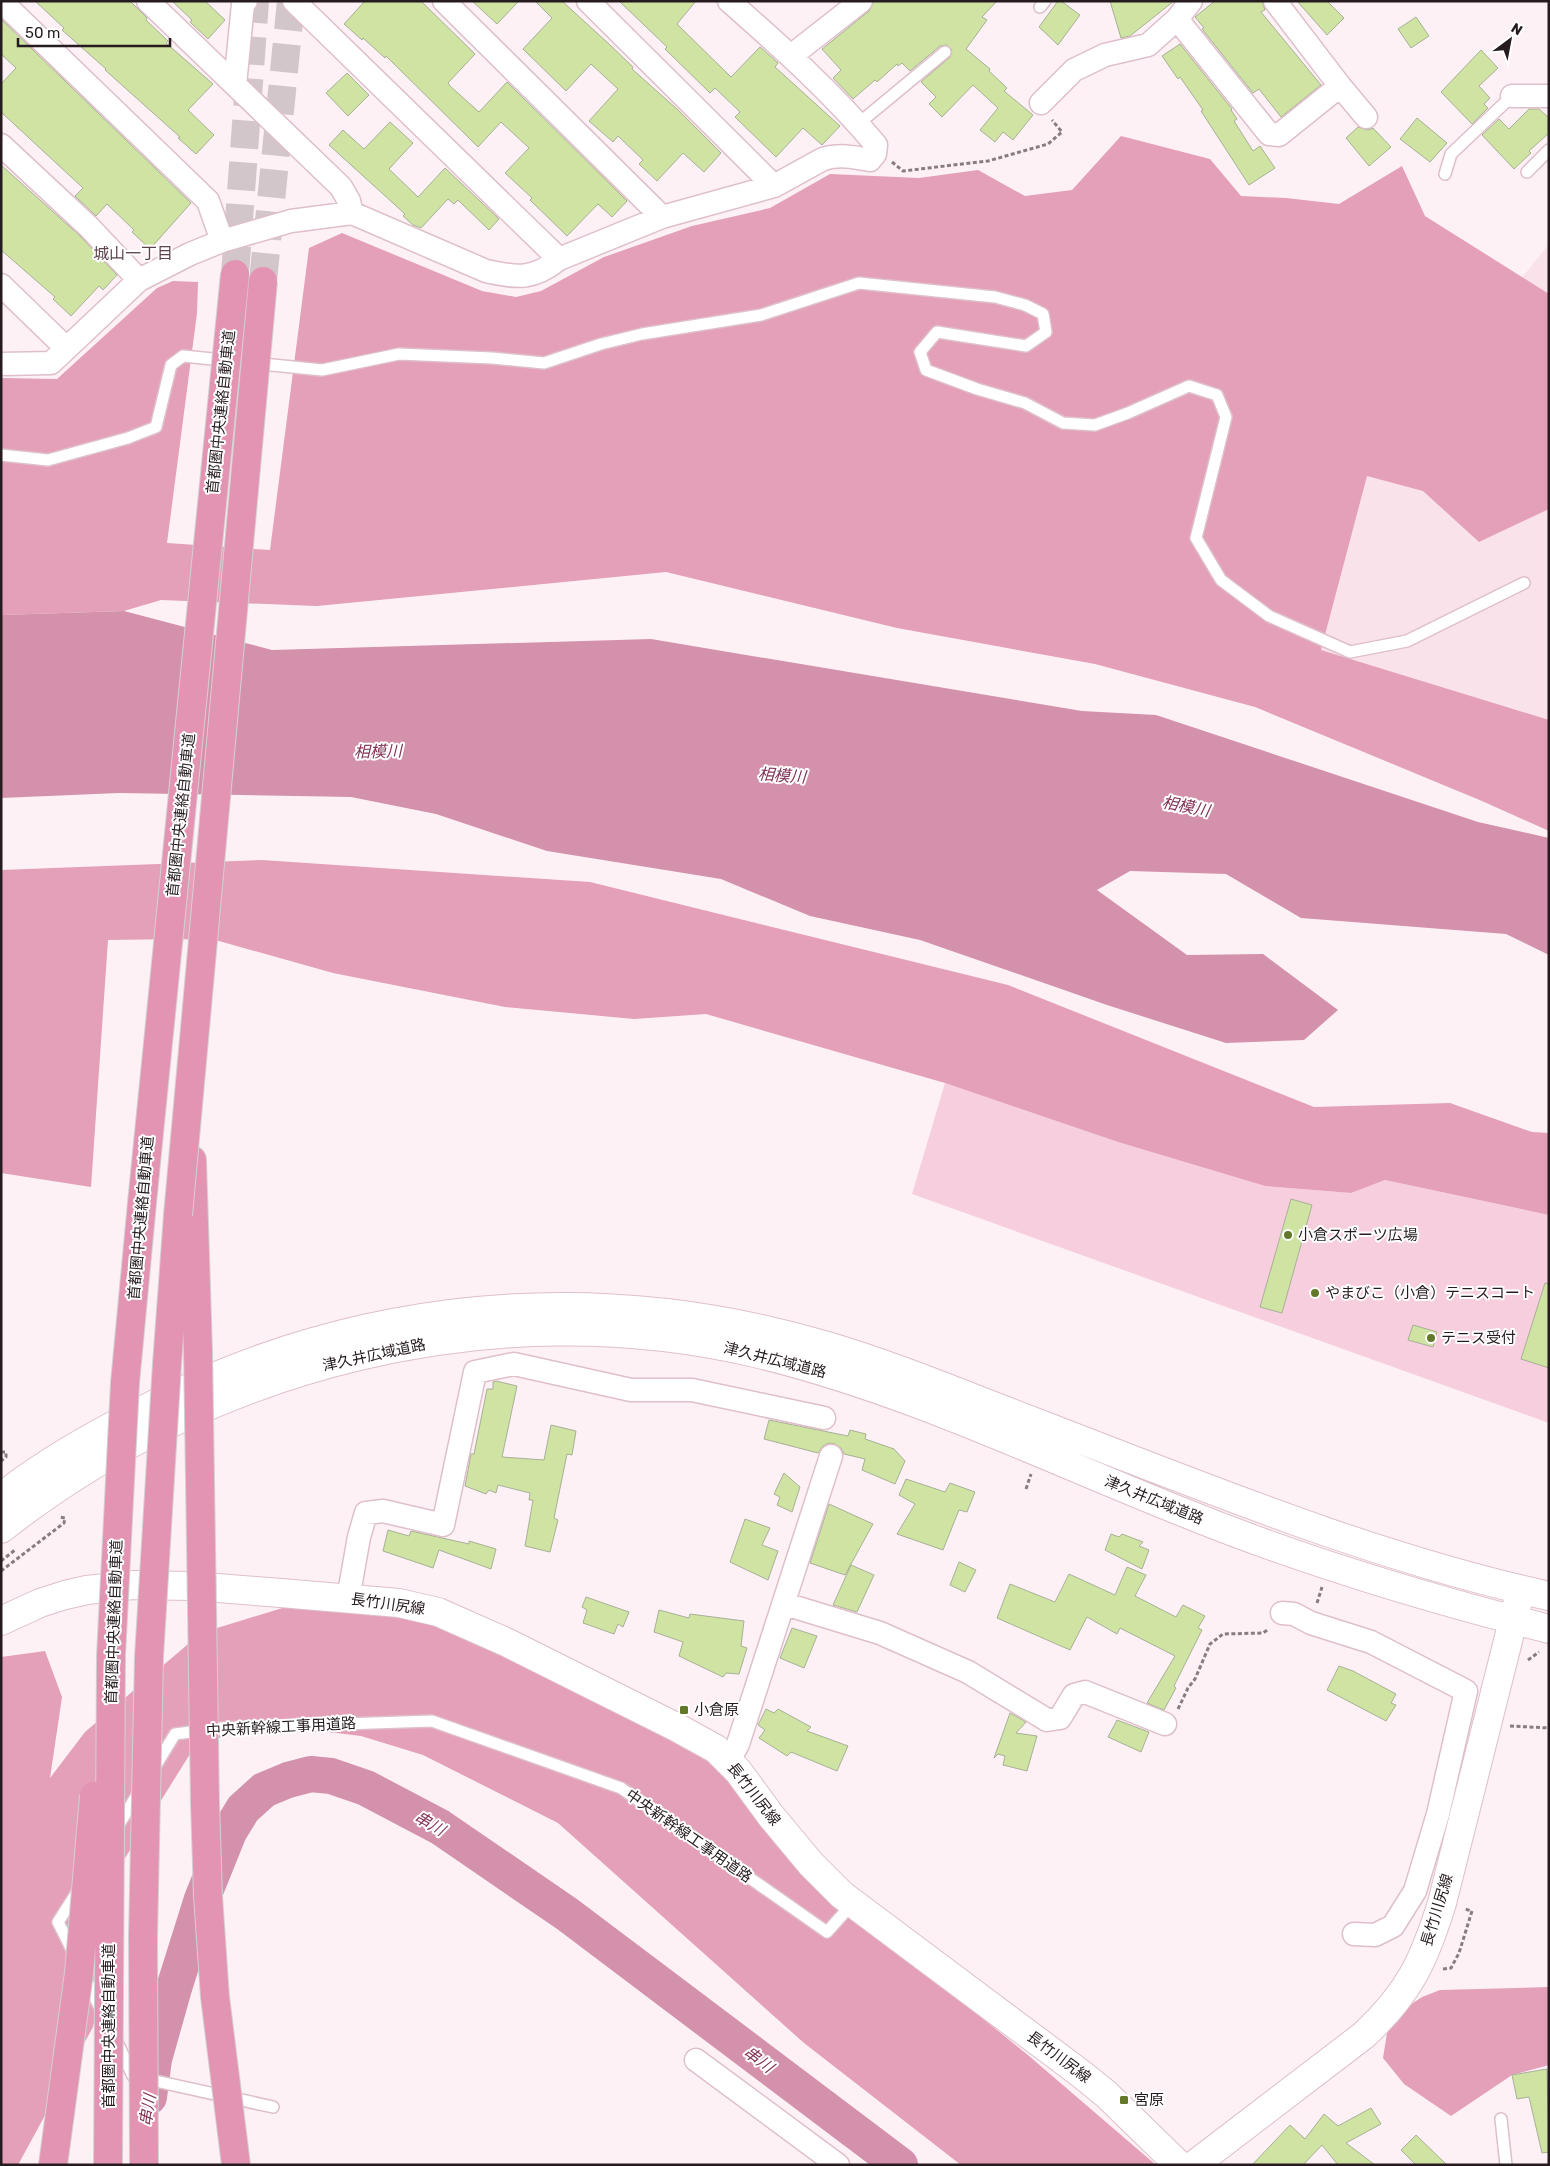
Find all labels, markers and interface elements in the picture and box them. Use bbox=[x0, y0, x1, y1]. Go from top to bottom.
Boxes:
scale bar bbox=[18, 15, 170, 47]
north arrow bbox=[1485, 15, 1535, 65]
text: N bbox=[1508, 20, 1525, 39]
text: 50 m bbox=[25, 24, 60, 42]
district label: 城山一丁目 bbox=[93, 244, 173, 263]
street label: 首都圏中央連絡自動車道 bbox=[203, 329, 239, 495]
street label: 首都圏中央連絡自動車道 bbox=[163, 732, 199, 898]
water label: 相模川 bbox=[354, 742, 404, 761]
water label: 相模川 bbox=[757, 764, 809, 787]
water label: 相模川 bbox=[1161, 793, 1213, 821]
street label: 首都圏中央連絡自動車道 bbox=[125, 1135, 157, 1301]
place label: 小倉スポーツ広場 bbox=[1298, 1226, 1418, 1244]
marker: 小倉スポーツ広場 bbox=[1282, 1229, 1294, 1241]
place label: やまびこ（小倉）テニスコート bbox=[1325, 1284, 1535, 1302]
marker: やまびこ（小倉）テニスコート bbox=[1309, 1287, 1321, 1299]
place label: テニス受付 bbox=[1441, 1329, 1516, 1347]
marker: テニス受付 bbox=[1425, 1332, 1437, 1344]
street label: 津久井広域道路 bbox=[321, 1335, 427, 1375]
street label: 津久井広域道路 bbox=[722, 1339, 828, 1381]
street label: 津久井広域道路 bbox=[1102, 1472, 1206, 1528]
street label: 首都圏中央連絡自動車道 bbox=[102, 1539, 126, 1705]
street label: 長竹川尻線 bbox=[350, 1590, 426, 1618]
place label: 小倉原 bbox=[694, 1701, 739, 1719]
marker: 小倉原 bbox=[678, 1704, 690, 1716]
street label: 中央新幹線工事用道路 bbox=[206, 1714, 356, 1740]
street label: 長竹川尻線 bbox=[724, 1759, 784, 1829]
street label: 中央新幹線工事用道路 bbox=[622, 1786, 756, 1886]
water label: 串川 bbox=[411, 1807, 450, 1841]
street label: 長竹川尻線 bbox=[1417, 1871, 1457, 1949]
street label: 首都圏中央連絡自動車道 bbox=[100, 1943, 118, 2109]
street label: 長竹川尻線 bbox=[1024, 2027, 1094, 2087]
water label: 串川 bbox=[740, 2042, 779, 2078]
water label: 串川 bbox=[136, 2091, 160, 2127]
place label: 宮原 bbox=[1134, 2091, 1164, 2109]
marker: 宮原 bbox=[1118, 2094, 1130, 2106]

